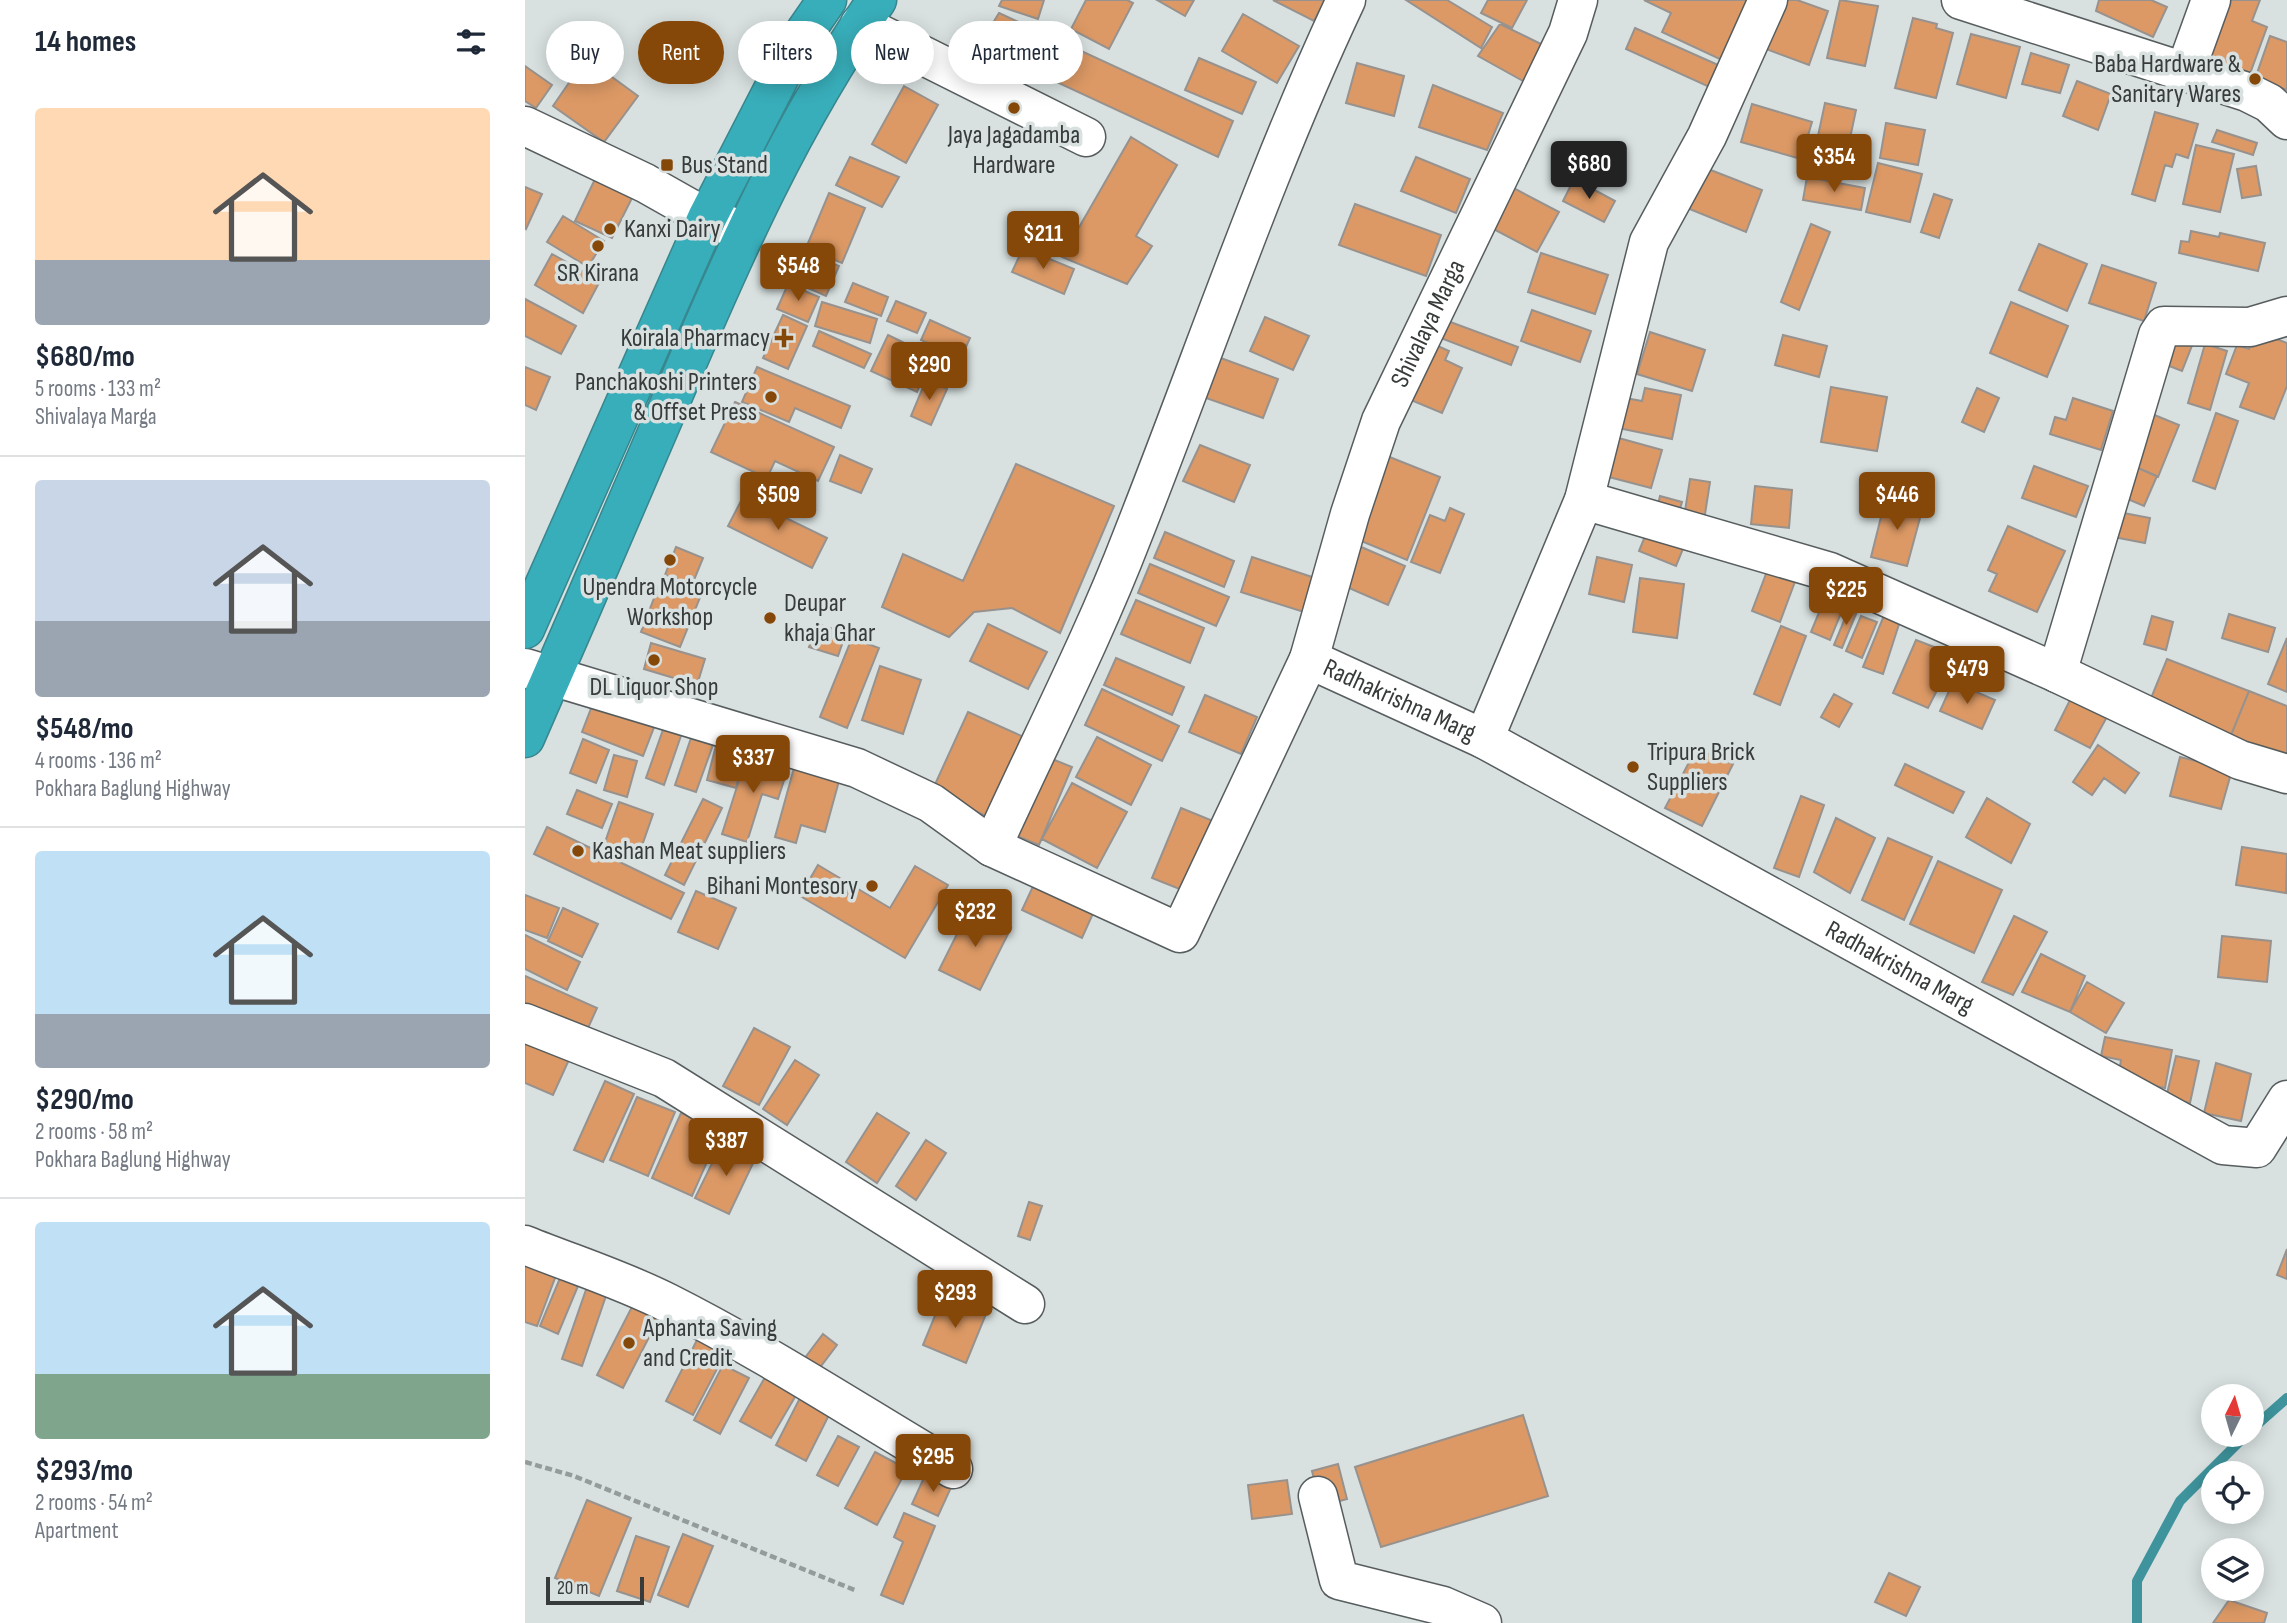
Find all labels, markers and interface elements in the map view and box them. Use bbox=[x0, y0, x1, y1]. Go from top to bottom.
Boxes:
chip: Buy bbox=[546, 21, 624, 84]
chip: Rent bbox=[638, 21, 724, 84]
chip: Filters bbox=[738, 21, 837, 84]
chip: New bbox=[851, 21, 934, 84]
chip: Apartment bbox=[948, 21, 1083, 84]
icon: filters bbox=[452, 23, 490, 61]
text: 14 homes bbox=[35, 24, 136, 60]
place label: Baba Hardware & Sanitary Wares bbox=[2094, 49, 2241, 110]
marker: Baba Hardware & Sanitary Wares bbox=[2247, 71, 2263, 87]
marker: Jaya Jagadamba Hardware bbox=[1006, 100, 1022, 116]
place label: Jaya Jagadamba Hardware bbox=[947, 120, 1080, 181]
pin: $354 bbox=[1793, 134, 1875, 194]
pin: $680 bbox=[1548, 142, 1630, 201]
text: $354 bbox=[1813, 143, 1855, 171]
place label: Bus Stand bbox=[681, 150, 768, 181]
text: $680 bbox=[1567, 150, 1611, 178]
icon: home bbox=[200, 154, 326, 280]
marker: Bus Stand bbox=[659, 157, 675, 173]
pin: $211 bbox=[1002, 212, 1084, 271]
place label: Kanxi Dairy bbox=[624, 214, 721, 245]
text: $211 bbox=[1023, 220, 1063, 248]
marker: Kanxi Dairy bbox=[602, 221, 618, 237]
marker: SR Kirana bbox=[590, 238, 606, 254]
pin: $548 bbox=[757, 244, 839, 303]
text: $548 bbox=[776, 252, 820, 280]
street label: Shivalaya Marga bbox=[1384, 255, 1472, 392]
place label: SR Kirana bbox=[557, 258, 639, 289]
place label: Koirala Pharmacy bbox=[620, 323, 770, 354]
marker: Koirala Pharmacy bbox=[776, 330, 792, 346]
text: $680/mo bbox=[35, 339, 135, 375]
pin: $290 bbox=[888, 342, 970, 402]
text: $290 bbox=[907, 351, 951, 379]
place label: Panchakoshi Printers & Offset Press bbox=[575, 367, 757, 428]
text: 5 rooms · 133 m² bbox=[35, 375, 161, 403]
marker: Panchakoshi Printers & Offset Press bbox=[763, 389, 779, 405]
text: Shivalaya Marga bbox=[35, 403, 157, 431]
pin: $509 bbox=[737, 472, 819, 532]
pin: $446 bbox=[1856, 472, 1938, 532]
text: $509 bbox=[756, 481, 800, 509]
text: $446 bbox=[1875, 481, 1919, 509]
icon: home bbox=[200, 526, 326, 652]
marker: Upendra Motorcycle Workshop bbox=[662, 552, 678, 568]
pin: $225 bbox=[1805, 568, 1887, 627]
place label: Upendra Motorcycle Workshop bbox=[583, 572, 757, 633]
text: $225 bbox=[1825, 576, 1867, 604]
place label: Deupar khaja Ghar bbox=[784, 588, 876, 649]
marker: Deupar khaja Ghar bbox=[762, 610, 778, 626]
pin: $479 bbox=[1926, 646, 2008, 706]
marker: DL Liquor Shop bbox=[646, 652, 662, 668]
street label: Radhakrishna Marg bbox=[1318, 652, 1481, 749]
text: $479 bbox=[1945, 655, 1989, 683]
place label: DL Liquor Shop bbox=[590, 672, 718, 703]
text: $548/mo bbox=[35, 711, 134, 747]
pin: $337 bbox=[712, 736, 794, 795]
place label: Tripura Brick Suppliers bbox=[1647, 737, 1755, 798]
text: $337 bbox=[732, 744, 774, 772]
text: 4 rooms · 136 m² bbox=[35, 747, 162, 775]
marker: Tripura Brick Suppliers bbox=[1625, 759, 1641, 775]
text: Pokhara Baglung Highway bbox=[35, 775, 231, 803]
place label: Kashan Meat suppliers bbox=[592, 836, 786, 867]
marker: Kashan Meat suppliers bbox=[570, 843, 586, 859]
place label: Bihani Montesory bbox=[707, 871, 858, 902]
marker: Bihani Montesory bbox=[864, 878, 880, 894]
pin: $232 bbox=[934, 890, 1016, 949]
icon: home bbox=[200, 897, 326, 1023]
text: $232 bbox=[954, 898, 996, 926]
street label: Radhakrishna Marg bbox=[1820, 914, 1979, 1020]
text: $290/mo bbox=[35, 1082, 134, 1118]
text: 2 rooms · 58 m² bbox=[35, 1118, 153, 1146]
pin: $387 bbox=[685, 1118, 767, 1178]
text: $387 bbox=[705, 1127, 747, 1155]
text: Pokhara Baglung Highway bbox=[35, 1146, 231, 1174]
icon: home bbox=[200, 1268, 326, 1394]
pin: $293 bbox=[914, 1270, 996, 1330]
text: $293 bbox=[933, 1279, 977, 1307]
place label: Aphanta Saving and Credit bbox=[642, 1313, 777, 1374]
marker: Aphanta Saving and Credit bbox=[621, 1335, 637, 1351]
north arrow bbox=[2201, 1384, 2265, 1447]
map controls bbox=[2201, 1384, 2264, 1601]
pin: $295 bbox=[892, 1434, 974, 1494]
text: $295 bbox=[912, 1443, 954, 1471]
text: $293/mo bbox=[35, 1453, 133, 1489]
button: locate bbox=[2201, 1461, 2264, 1524]
text: 2 rooms · 54 m² bbox=[35, 1489, 153, 1517]
text: Apartment bbox=[35, 1517, 119, 1545]
button: layers bbox=[2201, 1538, 2264, 1601]
scale bar bbox=[546, 1574, 644, 1606]
text: 20 m bbox=[557, 1577, 589, 1600]

